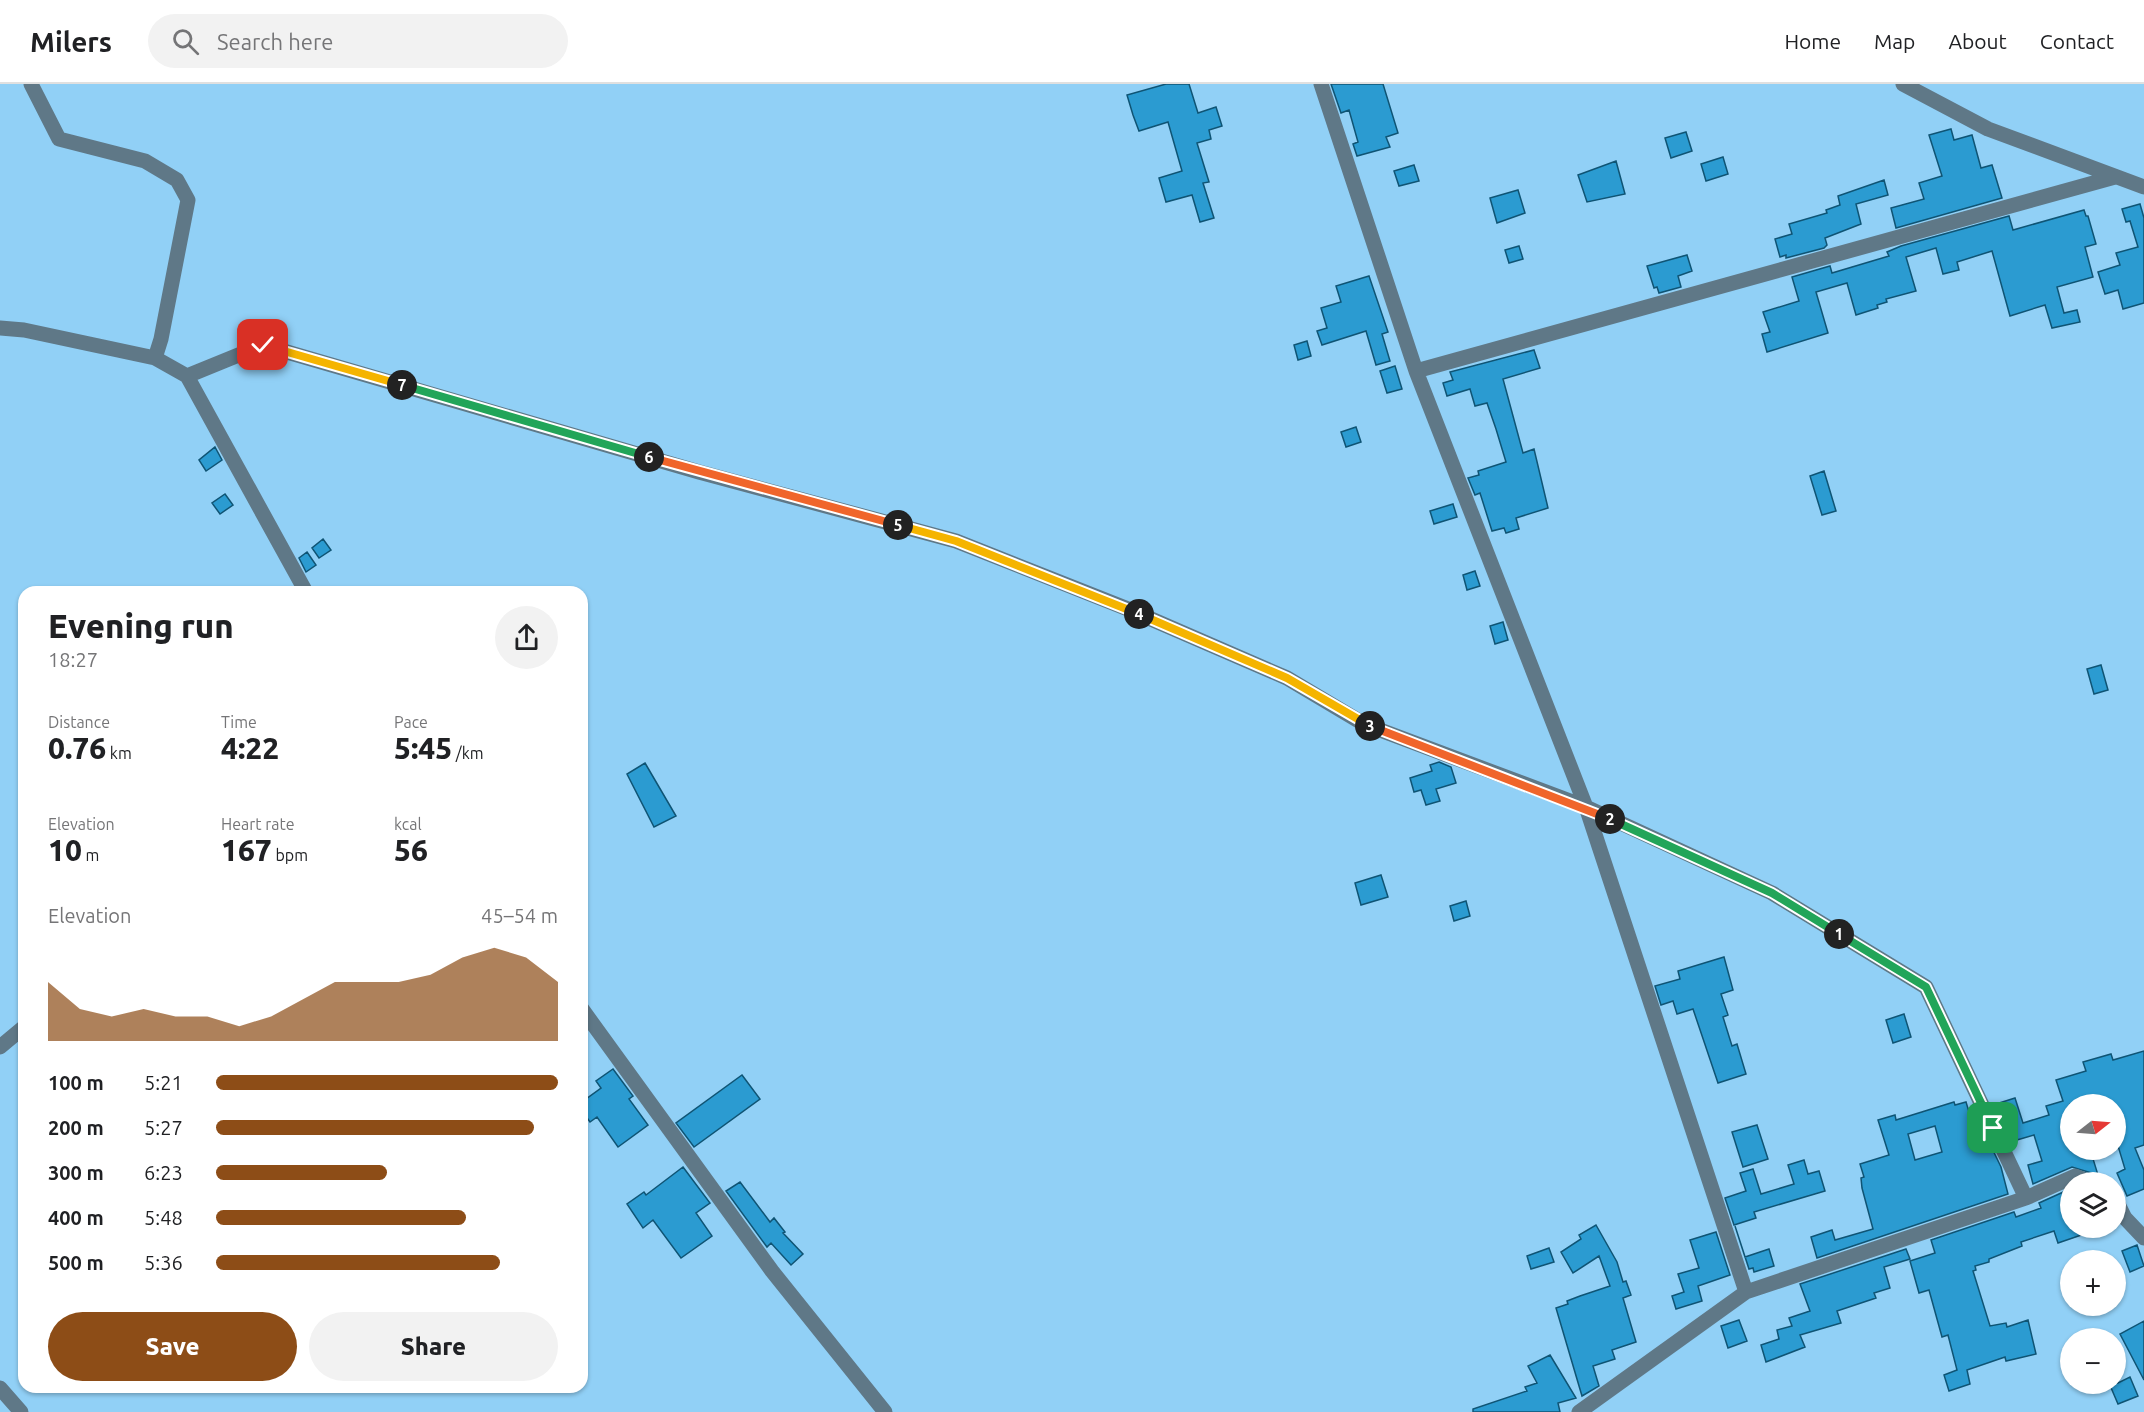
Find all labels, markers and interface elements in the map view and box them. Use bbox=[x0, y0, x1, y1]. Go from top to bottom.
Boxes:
search box bbox=[148, 14, 568, 68]
icon: search bbox=[169, 25, 202, 58]
text: Milers bbox=[30, 26, 112, 57]
text: Search here bbox=[217, 29, 333, 54]
text: Home bbox=[1784, 29, 1841, 53]
text: Map bbox=[1874, 29, 1915, 53]
text: About bbox=[1948, 29, 2007, 53]
text: Contact bbox=[2040, 29, 2114, 53]
pin bbox=[237, 319, 288, 370]
icon: check bbox=[246, 328, 279, 361]
pin: 7 bbox=[387, 370, 417, 400]
text: 7 bbox=[397, 376, 407, 394]
pin: 6 bbox=[634, 442, 664, 472]
text: 6 bbox=[644, 448, 654, 466]
pin: 5 bbox=[883, 510, 913, 540]
text: 5 bbox=[893, 516, 903, 534]
pin: 4 bbox=[1124, 599, 1154, 629]
text: 4 bbox=[1134, 605, 1144, 623]
button: share bbox=[495, 606, 558, 669]
text: Evening run bbox=[48, 607, 234, 644]
text: 18:27 bbox=[48, 648, 98, 671]
pin: 3 bbox=[1355, 711, 1385, 741]
text: Distance bbox=[48, 713, 110, 731]
text: Time bbox=[221, 713, 257, 731]
text: Pace bbox=[394, 713, 428, 731]
text: 3 bbox=[1365, 717, 1375, 735]
text: 0.76 bbox=[48, 731, 106, 765]
text: 4:22 bbox=[221, 731, 279, 765]
text: 5:45 bbox=[394, 731, 452, 765]
text: km bbox=[106, 744, 132, 762]
text: /km bbox=[452, 744, 484, 762]
pin: 2 bbox=[1595, 804, 1625, 834]
text: 2 bbox=[1605, 810, 1615, 828]
text: Elevation bbox=[48, 815, 115, 833]
text: Heart rate bbox=[221, 815, 295, 833]
text: kcal bbox=[394, 815, 422, 833]
text: 10 bbox=[48, 833, 82, 867]
text: 167 bbox=[221, 833, 272, 867]
text: 56 bbox=[394, 833, 428, 867]
text: m bbox=[82, 846, 99, 864]
text: bpm bbox=[272, 846, 308, 864]
text: Elevation bbox=[48, 904, 131, 927]
text: 45–54 m bbox=[481, 904, 558, 927]
pin: 1 bbox=[1824, 919, 1854, 949]
text: 1 bbox=[1834, 925, 1844, 943]
text: 100 m bbox=[48, 1071, 104, 1094]
text: 5:21 bbox=[144, 1071, 183, 1094]
north arrow bbox=[2060, 1094, 2126, 1160]
map controls bbox=[2060, 1094, 2126, 1394]
pin bbox=[1967, 1102, 2018, 1153]
icon: arrive bbox=[1976, 1111, 2009, 1144]
text: 200 m bbox=[48, 1116, 104, 1139]
text: 5:27 bbox=[144, 1116, 183, 1139]
text: 300 m bbox=[48, 1161, 104, 1184]
text: 6:23 bbox=[144, 1161, 183, 1184]
button: layers bbox=[2060, 1172, 2126, 1238]
text: 400 m bbox=[48, 1206, 104, 1229]
text: 5:48 bbox=[144, 1206, 183, 1229]
button: + bbox=[2060, 1250, 2126, 1316]
text: 500 m bbox=[48, 1251, 104, 1274]
text: 5:36 bbox=[144, 1251, 183, 1274]
button: Save bbox=[48, 1312, 297, 1381]
button: Share bbox=[309, 1312, 558, 1381]
button: − bbox=[2060, 1328, 2126, 1394]

